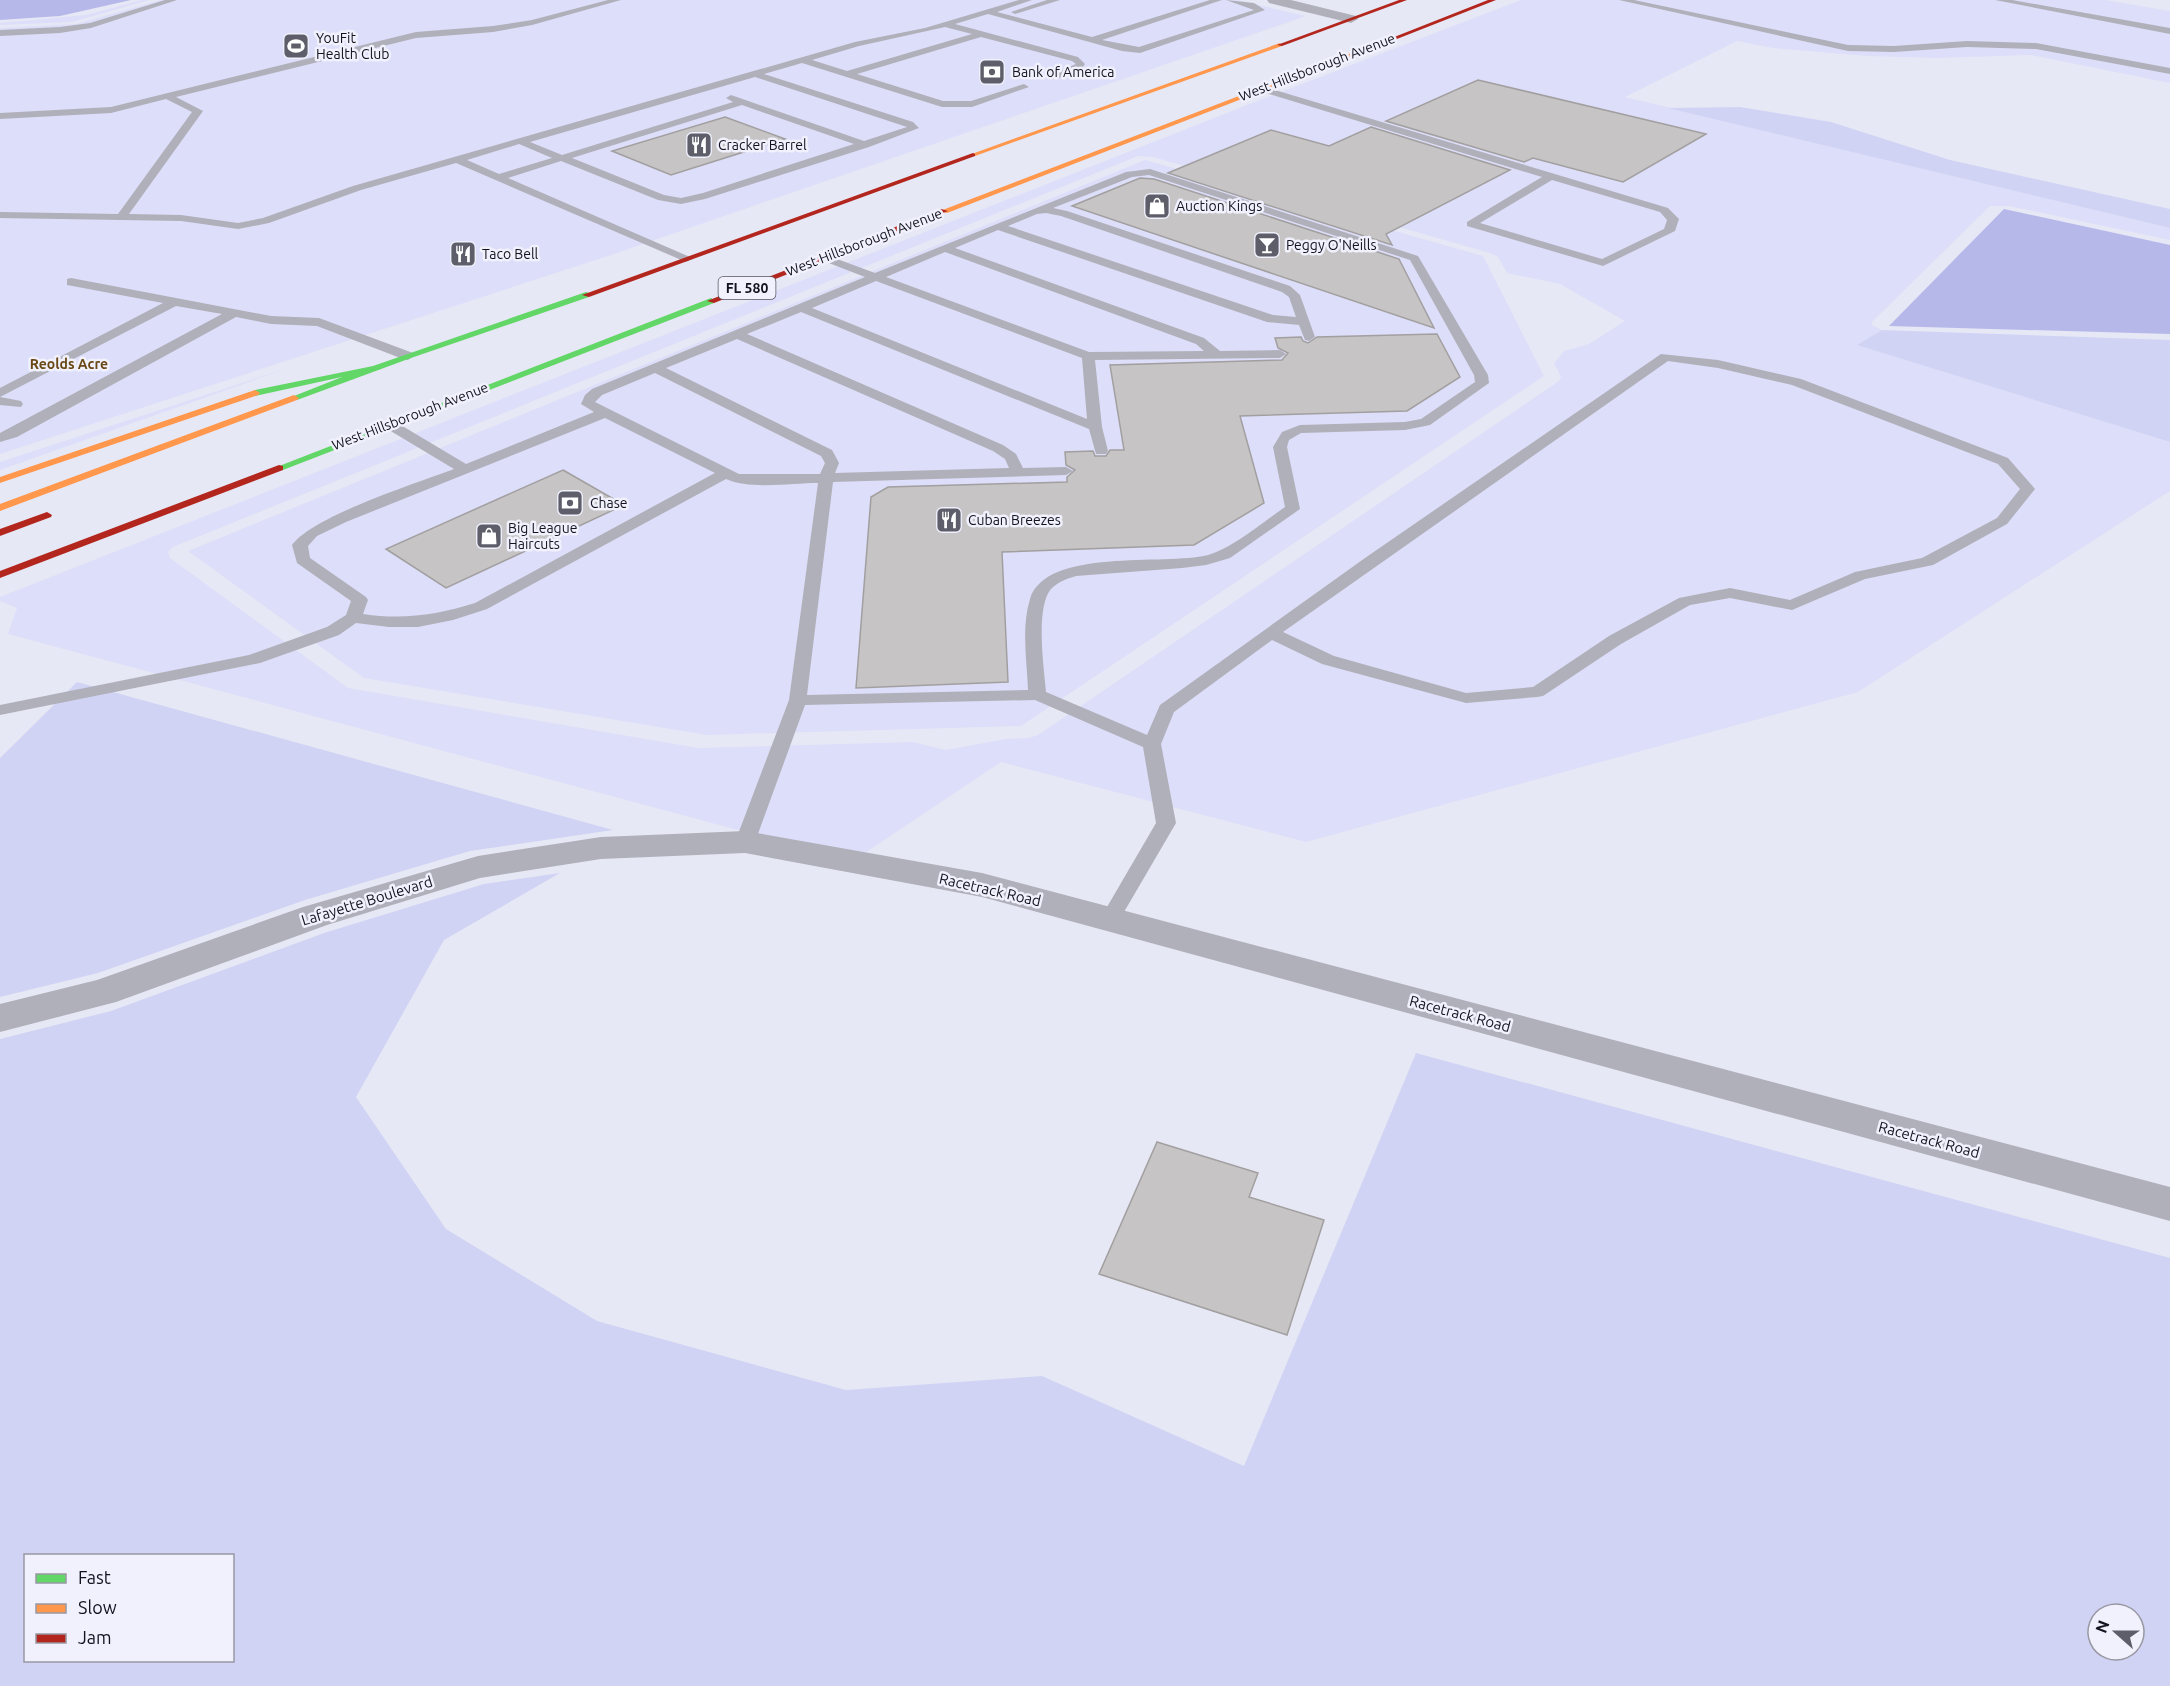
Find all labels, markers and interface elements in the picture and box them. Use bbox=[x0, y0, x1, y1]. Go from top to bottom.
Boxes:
place label: YouFit Health Club bbox=[316, 30, 390, 62]
street label: West Hillsborough Avenue bbox=[1237, 30, 1397, 104]
sports icon: YouFit Health Club bbox=[281, 31, 311, 61]
bank icon: Bank of America bbox=[977, 57, 1007, 87]
place label: Bank of America bbox=[1012, 64, 1114, 80]
restaurant icon: Cracker Barrel bbox=[684, 130, 714, 160]
place label: Cracker Barrel bbox=[718, 137, 807, 153]
shop icon: Auction Kings bbox=[1142, 191, 1172, 221]
place label: Auction Kings bbox=[1176, 198, 1262, 214]
street label: West Hillsborough Avenue bbox=[784, 205, 944, 279]
bar icon: Peggy O'Neills bbox=[1252, 230, 1282, 260]
place label: Peggy O'Neills bbox=[1286, 237, 1376, 253]
restaurant icon: Taco Bell bbox=[448, 239, 478, 269]
place label: Taco Bell bbox=[482, 246, 539, 262]
road number: FL 580 bbox=[718, 277, 776, 299]
district label: Reolds Acre bbox=[30, 356, 108, 372]
street label: West Hillsborough Avenue bbox=[330, 379, 490, 453]
bank icon: Chase bbox=[555, 488, 585, 518]
place label: Chase bbox=[590, 495, 628, 511]
restaurant icon: Cuban Breezes bbox=[934, 505, 964, 535]
place label: Cuban Breezes bbox=[968, 512, 1061, 528]
place label: Big League Haircuts bbox=[508, 520, 577, 552]
shop icon: Big League Haircuts bbox=[474, 521, 504, 551]
street label: Racetrack Road bbox=[937, 870, 1043, 910]
street label: Lafayette Boulevard bbox=[299, 872, 434, 929]
street label: Racetrack Road bbox=[1408, 992, 1513, 1035]
street label: Racetrack Road bbox=[1877, 1118, 1982, 1161]
legend bbox=[24, 1554, 234, 1662]
text: Fast bbox=[78, 1567, 111, 1587]
text: Slow bbox=[78, 1597, 117, 1617]
north arrow bbox=[2086, 1602, 2146, 1662]
text: N bbox=[2091, 1618, 2113, 1635]
text: Jam bbox=[78, 1627, 112, 1647]

